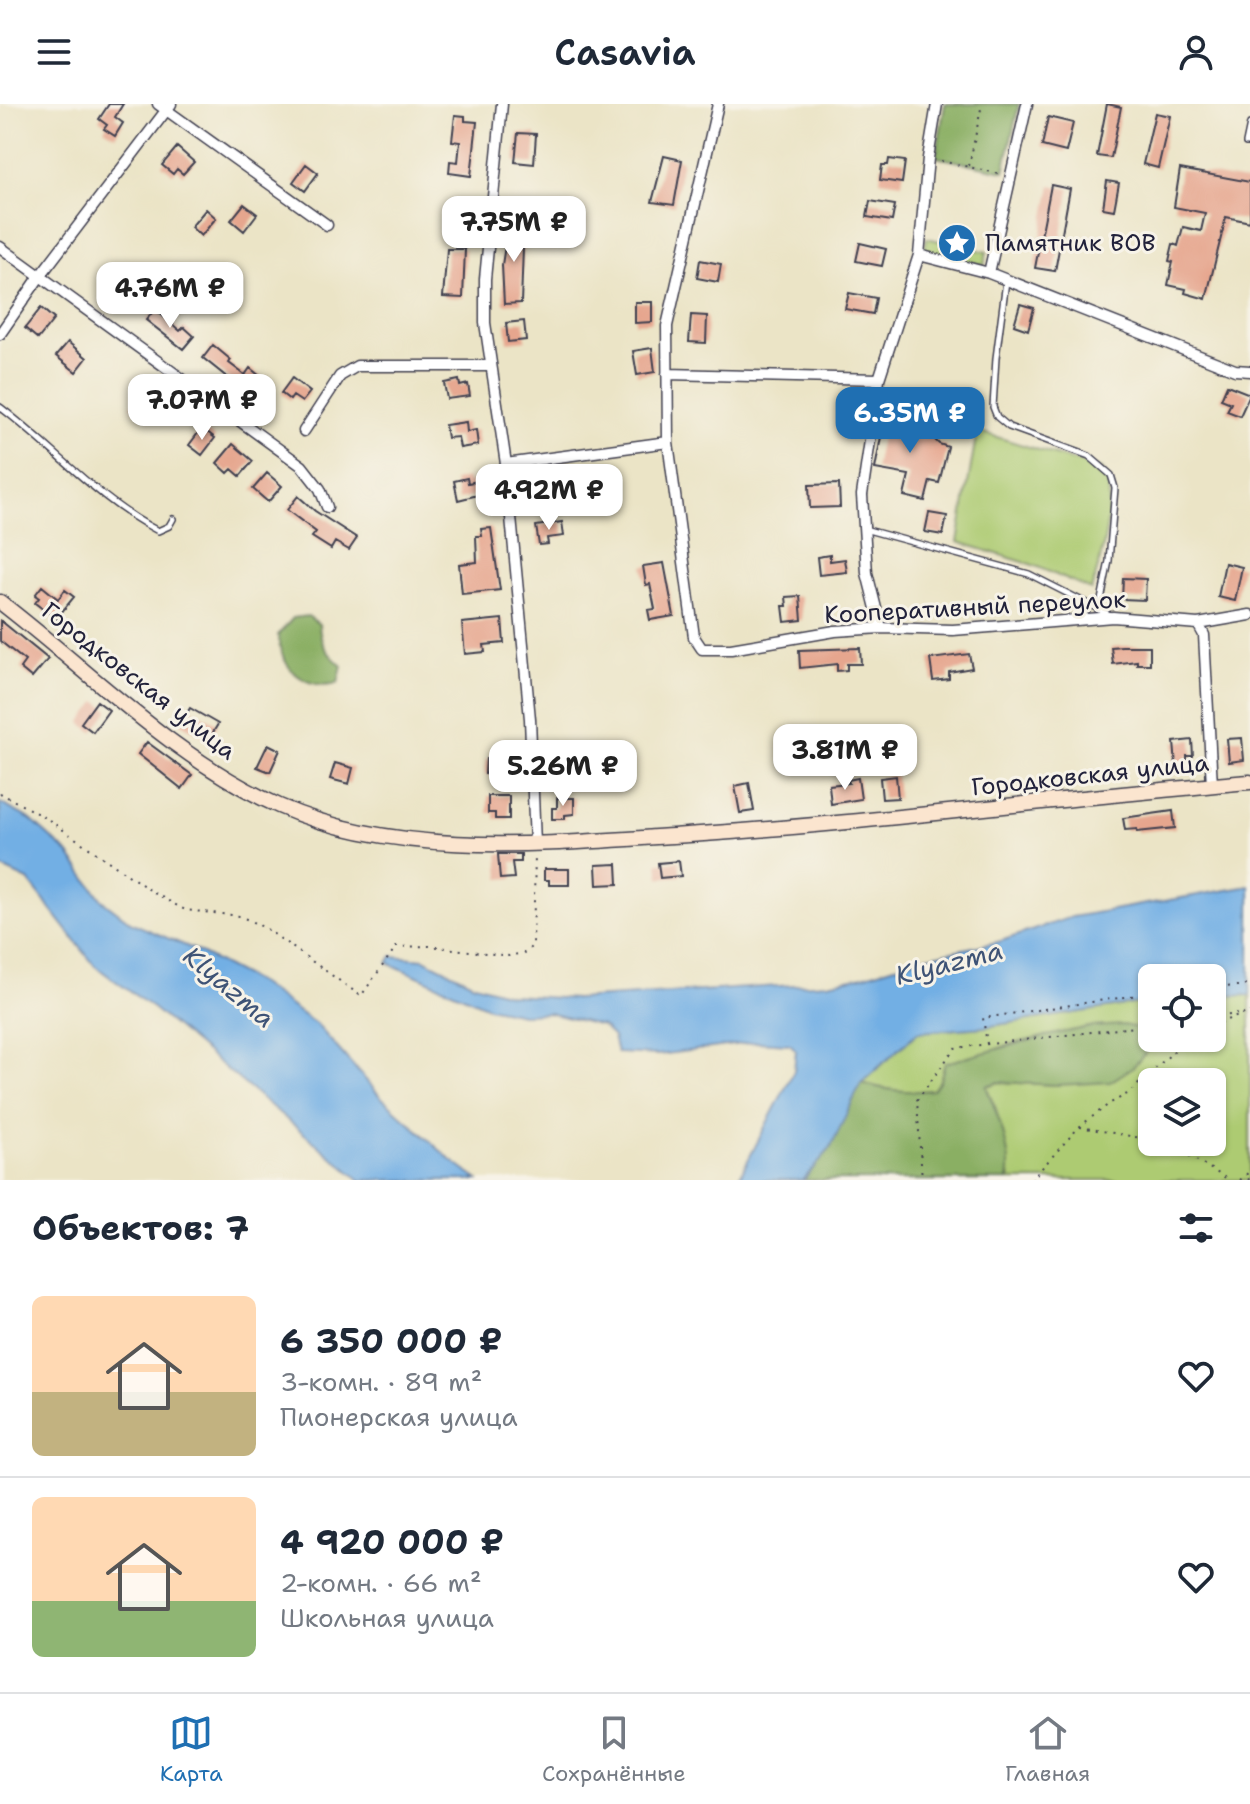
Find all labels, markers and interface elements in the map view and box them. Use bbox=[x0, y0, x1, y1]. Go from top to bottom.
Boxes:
text: Casavia bbox=[554, 28, 696, 77]
icon: menu bbox=[32, 30, 76, 74]
icon: person bbox=[1174, 30, 1218, 74]
pin: 7.75M ₽ bbox=[440, 196, 588, 264]
text: 7.75M ₽ bbox=[460, 204, 568, 239]
place icon: Памятник ВОВ bbox=[936, 222, 978, 264]
place label: Памятник ВОВ bbox=[985, 227, 1156, 259]
pin: 4.76M ₽ bbox=[96, 262, 244, 330]
text: 4.76M ₽ bbox=[114, 270, 226, 305]
pin: 7.07M ₽ bbox=[128, 374, 276, 442]
text: 7.07M ₽ bbox=[146, 382, 258, 417]
pin: 6.35M ₽ bbox=[836, 387, 984, 455]
text: 6.35M ₽ bbox=[854, 395, 966, 430]
pin: 4.92M ₽ bbox=[475, 464, 623, 532]
text: 4.92M ₽ bbox=[494, 472, 604, 507]
street label: Кооперативный переулок bbox=[823, 583, 1127, 631]
street label: Городковская улица bbox=[35, 595, 243, 767]
pin: 3.81M ₽ bbox=[771, 724, 919, 792]
text: 3.81M ₽ bbox=[791, 732, 899, 767]
pin: 5.26M ₽ bbox=[489, 740, 637, 808]
street label: Городковская улица bbox=[970, 747, 1210, 803]
text: 5.26M ₽ bbox=[507, 748, 619, 783]
water label: Klyazma bbox=[891, 932, 1006, 993]
water label: Klyazma bbox=[176, 938, 283, 1035]
map controls bbox=[1138, 964, 1226, 1156]
button: locate bbox=[1138, 964, 1226, 1052]
button: layers bbox=[1138, 1068, 1226, 1156]
text: Объектов: 7 bbox=[32, 1205, 249, 1251]
icon: filters bbox=[1174, 1206, 1218, 1250]
text: 6 350 000 ₽ bbox=[280, 1318, 502, 1364]
icon: home bbox=[96, 1328, 192, 1424]
icon: heart bbox=[1174, 1354, 1218, 1398]
text: 3-комн. · 89 m² bbox=[280, 1364, 483, 1399]
text: Пионерская улица bbox=[280, 1399, 518, 1434]
text: 4 920 000 ₽ bbox=[280, 1519, 504, 1565]
icon: home bbox=[96, 1529, 192, 1625]
icon: heart bbox=[1174, 1555, 1218, 1599]
text: 2-комн. · 66 m² bbox=[280, 1565, 482, 1600]
text: Школьная улица bbox=[280, 1600, 494, 1635]
tab: Карта bbox=[160, 1711, 223, 1788]
tab: Сохранённые bbox=[542, 1711, 686, 1788]
tab: Главная bbox=[1005, 1711, 1090, 1788]

